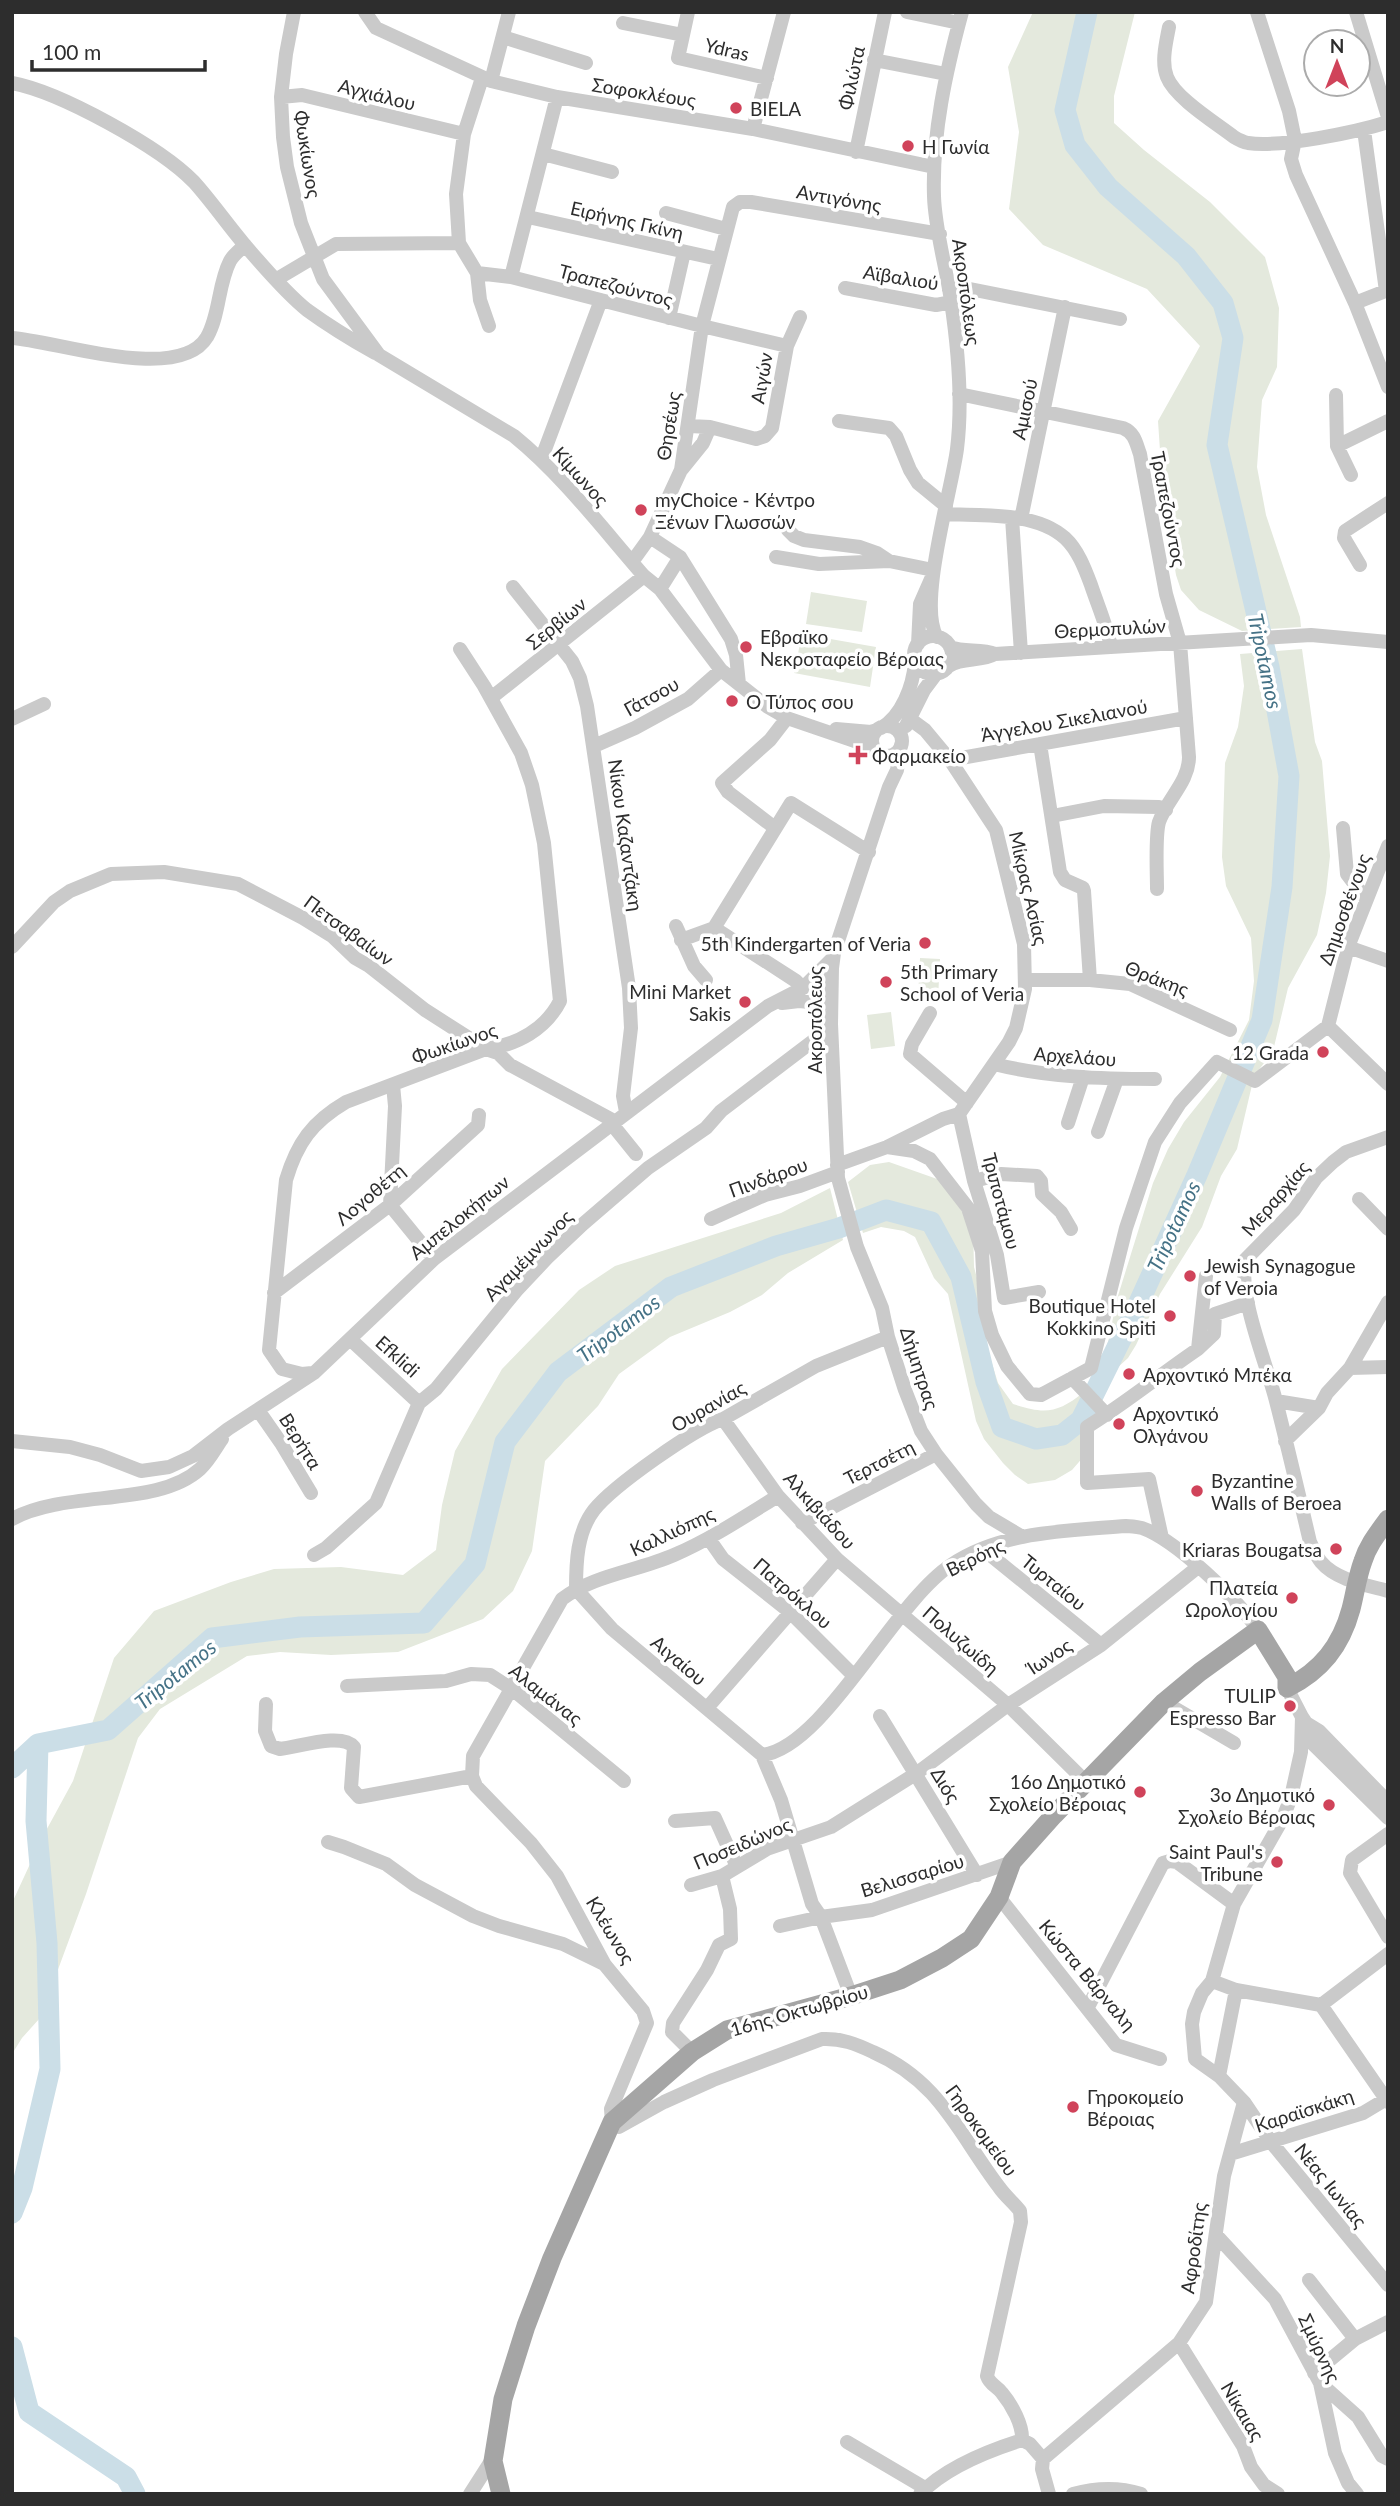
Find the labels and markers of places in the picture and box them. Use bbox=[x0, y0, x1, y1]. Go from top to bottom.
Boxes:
place label: BIELA bbox=[750, 97, 801, 120]
marker: BIELA bbox=[728, 100, 744, 116]
place label: Η Γωνία bbox=[922, 135, 990, 158]
marker: Η Γωνία bbox=[900, 138, 916, 154]
place label: myChoice - Κέντρο Ξένων Γλωσσών bbox=[655, 488, 815, 533]
marker: myChoice - Κέντρο Ξένων Γλωσσών bbox=[633, 502, 649, 518]
place label: Εβραϊκο Νεκροταφείο Βέροιας bbox=[760, 625, 944, 670]
marker: Εβραϊκο Νεκροταφείο Βέροιας bbox=[738, 639, 754, 655]
place label: Ο Τύπος σου bbox=[746, 690, 854, 713]
marker: Ο Τύπος σου bbox=[724, 693, 740, 709]
place label: Φαρμακείο bbox=[872, 744, 966, 767]
marker: Φαρμακείο bbox=[850, 747, 866, 763]
place label: 5th Kindergarten of Veria bbox=[701, 932, 911, 955]
marker: 5th Kindergarten of Veria bbox=[917, 935, 933, 951]
place label: 5th Primary School of Veria bbox=[900, 960, 1024, 1005]
marker: 5th Primary School of Veria bbox=[878, 974, 894, 990]
place label: Mini Market Sakis bbox=[629, 980, 731, 1025]
marker: Mini Market Sakis bbox=[737, 994, 753, 1010]
place label: 12 Grada bbox=[1232, 1041, 1309, 1064]
marker: 12 Grada bbox=[1315, 1044, 1331, 1060]
place label: Jewish Synagogue of Veroia bbox=[1204, 1254, 1355, 1299]
marker: Jewish Synagogue of Veroia bbox=[1182, 1268, 1198, 1284]
place label: Boutique Hotel Kokkino Spiti bbox=[1029, 1294, 1156, 1339]
marker: Boutique Hotel Kokkino Spiti bbox=[1162, 1308, 1178, 1324]
place label: Αρχοντικό Μπέκα bbox=[1143, 1363, 1292, 1386]
marker: Αρχοντικό Μπέκα bbox=[1121, 1366, 1137, 1382]
place label: Αρχοντικό Ολγάνου bbox=[1133, 1402, 1219, 1447]
marker: Αρχοντικό Ολγάνου bbox=[1111, 1416, 1127, 1432]
place label: Byzantine Walls of Beroea bbox=[1211, 1469, 1342, 1514]
marker: Byzantine Walls of Beroea bbox=[1189, 1483, 1205, 1499]
place label: Kriaras Bougatsa bbox=[1182, 1538, 1322, 1561]
marker: Kriaras Bougatsa bbox=[1328, 1541, 1344, 1557]
place label: Πλατεία Ωρολογίου bbox=[1185, 1576, 1279, 1621]
marker: Πλατεία Ωρολογίου bbox=[1284, 1590, 1300, 1606]
place label: TULIP Espresso Bar bbox=[1169, 1684, 1276, 1729]
marker: TULIP Espresso Bar bbox=[1282, 1698, 1298, 1714]
place label: 16ο Δημοτικό Σχολείο Βέροιας bbox=[989, 1770, 1126, 1815]
place label: 3ο Δημοτικό Σχολείο Βέροιας bbox=[1178, 1783, 1315, 1828]
marker: 16ο Δημοτικό Σχολείο Βέροιας bbox=[1132, 1784, 1148, 1800]
marker: 3ο Δημοτικό Σχολείο Βέροιας bbox=[1321, 1797, 1337, 1813]
place label: Saint Paul's Tribune bbox=[1169, 1840, 1263, 1885]
marker: Saint Paul's Tribune bbox=[1269, 1854, 1285, 1870]
place label: Γηροκομείο Βέροιας bbox=[1087, 2085, 1184, 2130]
marker: Γηροκομείο Βέροιας bbox=[1065, 2099, 1081, 2115]

